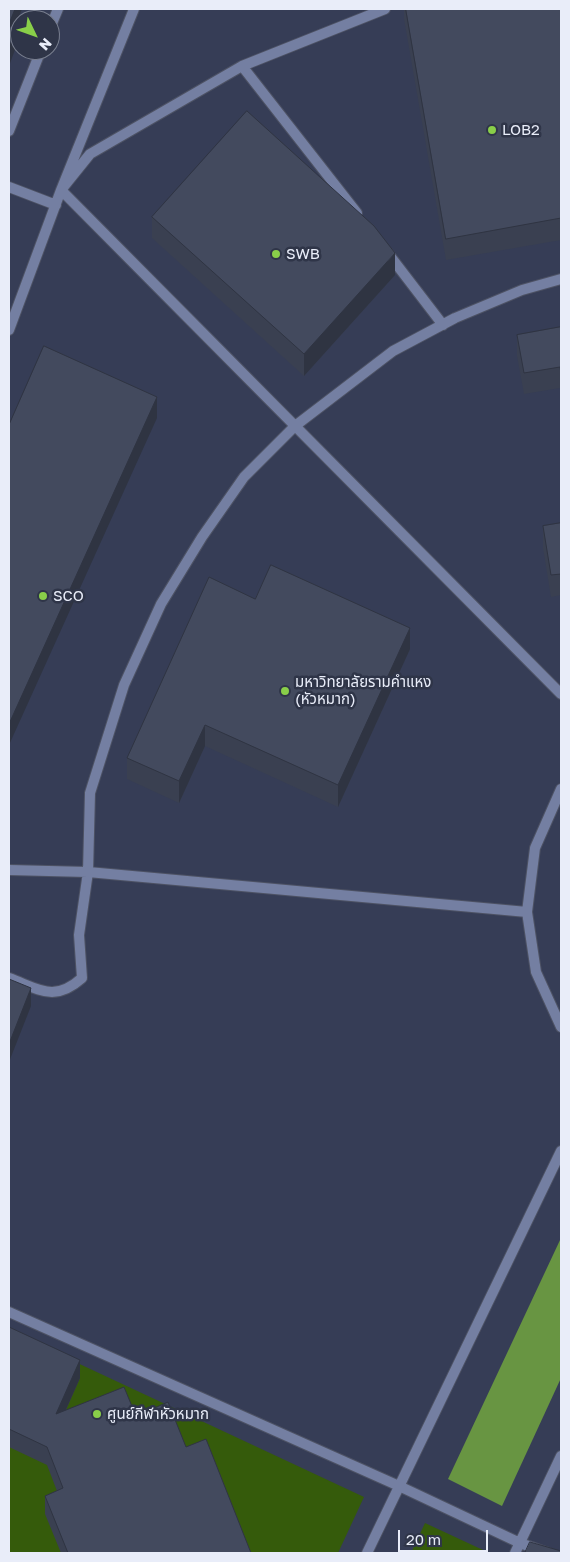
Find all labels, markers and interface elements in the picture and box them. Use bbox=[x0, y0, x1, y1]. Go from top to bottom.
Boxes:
north arrow bbox=[10, 10, 60, 60]
text: N bbox=[36, 35, 56, 54]
place label: LOB2 bbox=[502, 121, 540, 139]
marker: LOB2 bbox=[486, 124, 498, 136]
place label: SWB bbox=[286, 245, 320, 263]
marker: SWB bbox=[270, 248, 282, 260]
place label: SCO bbox=[53, 587, 84, 605]
marker: SCO bbox=[37, 590, 49, 602]
place label: มหาวิทยาลัยรามคำแหง (หัวหมาก) bbox=[295, 673, 431, 708]
marker: มหาวิทยาลัยรามคำแหง (หัวหมาก) bbox=[279, 685, 291, 697]
place label: ศูนย์กีฬาหัวหมาก bbox=[107, 1405, 209, 1423]
marker: ศูนย์กีฬาหัวหมาก bbox=[91, 1408, 103, 1420]
scale bar bbox=[400, 1520, 490, 1552]
text: 20 m bbox=[406, 1530, 441, 1548]

